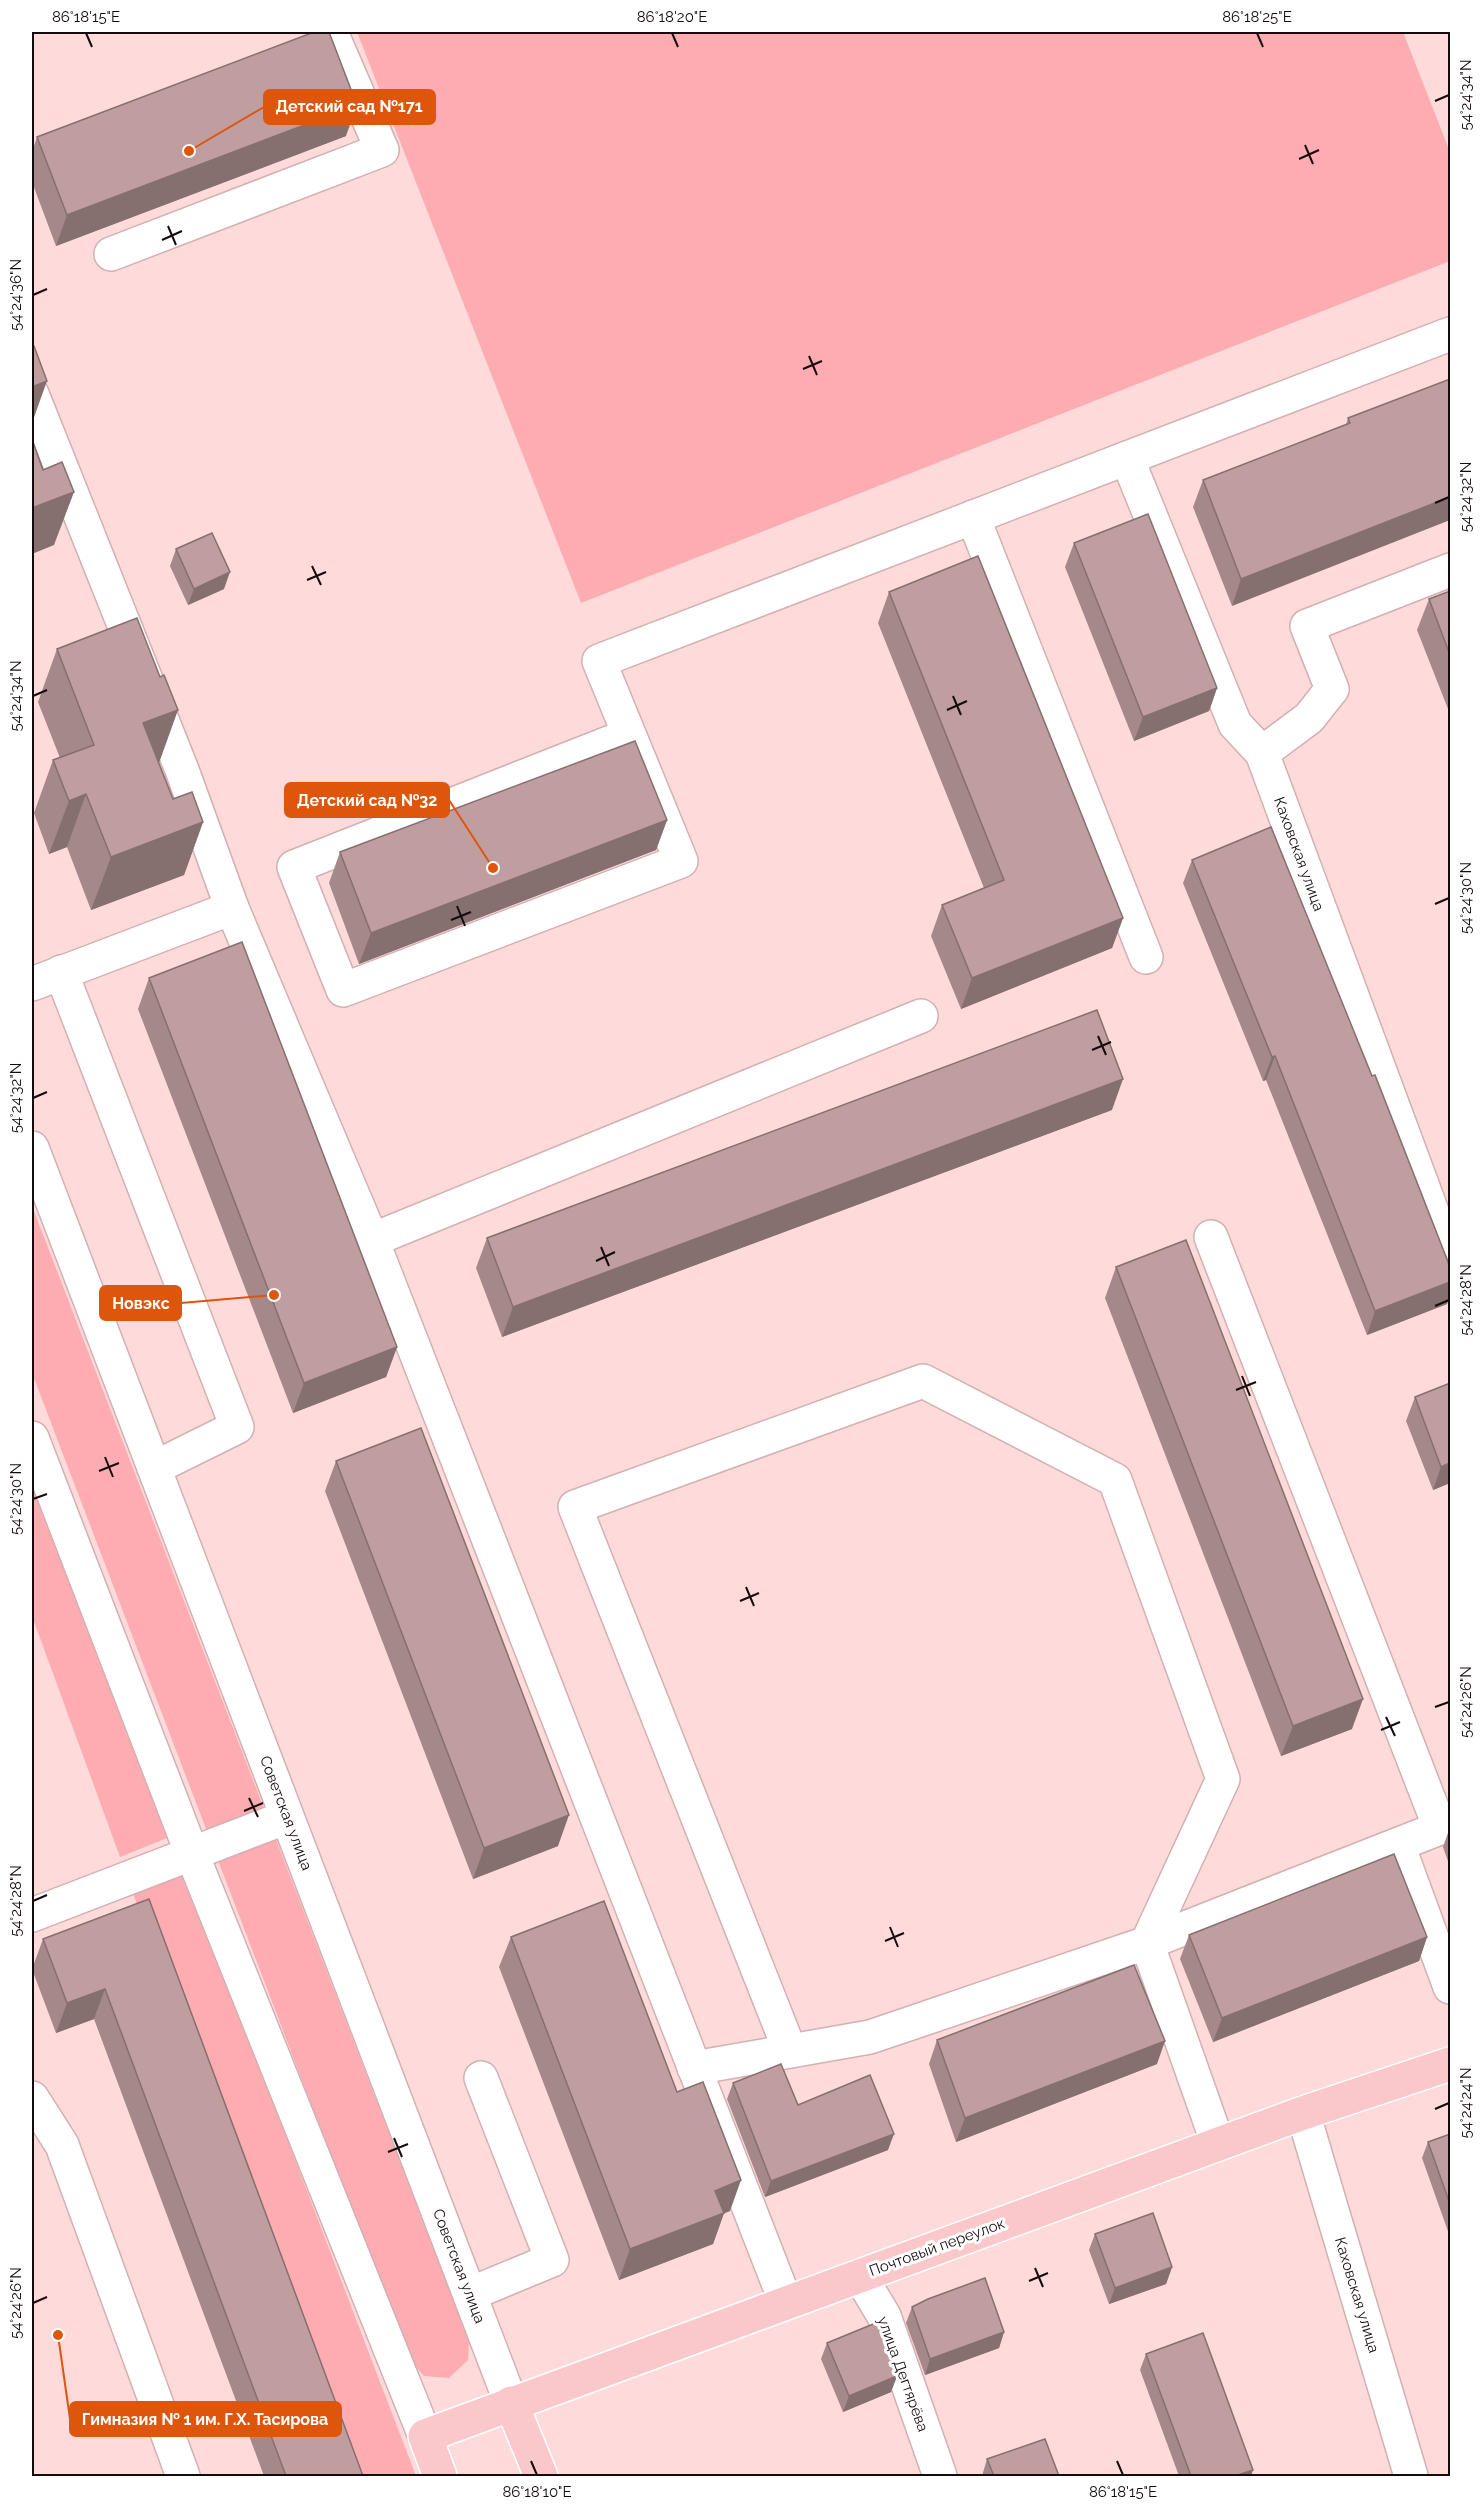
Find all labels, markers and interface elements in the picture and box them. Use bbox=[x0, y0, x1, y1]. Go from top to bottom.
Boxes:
text: 86°18'15"E bbox=[52, 8, 120, 26]
text: 86°18'20"E bbox=[637, 8, 707, 26]
text: 86°18'25"E bbox=[1222, 8, 1292, 26]
text: 54°24'34"N bbox=[1457, 59, 1475, 131]
callout: Детский сад №171 bbox=[264, 90, 435, 124]
text: Детский сад №171 bbox=[275, 97, 423, 116]
text: 54°24'36"N bbox=[7, 259, 25, 331]
text: 54°24'32"N bbox=[1457, 462, 1475, 532]
text: 54°24'34"N bbox=[7, 660, 25, 732]
callout: Детский сад №32 bbox=[285, 783, 449, 817]
text: Детский сад №32 bbox=[297, 791, 437, 810]
street label: Каховская улица bbox=[1270, 795, 1328, 913]
text: 54°24'30"N bbox=[1457, 862, 1475, 934]
text: 54°24'32"N bbox=[7, 1063, 25, 1133]
text: 54°24'28"N bbox=[1457, 1264, 1475, 1336]
callout: Новэкс bbox=[100, 1286, 181, 1320]
text: Новэкс bbox=[112, 1294, 170, 1313]
text: 54°24'30"N bbox=[7, 1463, 25, 1535]
text: 54°24'26"N bbox=[1457, 1666, 1475, 1738]
street label: Советская улица bbox=[256, 1753, 316, 1873]
text: 54°24'28"N bbox=[7, 1865, 25, 1937]
text: 54°24'24"N bbox=[1457, 2068, 1475, 2138]
street label: Советская улица bbox=[429, 2206, 489, 2326]
street label: Почтовый переулок bbox=[867, 2214, 1007, 2280]
street label: Каховская улица bbox=[1331, 2235, 1383, 2355]
text: 54°24'26"N bbox=[7, 2267, 25, 2339]
street label: улица Дегтярёва bbox=[874, 2314, 932, 2434]
callout: Гимназия № 1 им. Г.Х. Тасирова bbox=[70, 2402, 341, 2436]
text: Гимназия № 1 им. Г.Х. Тасирова bbox=[82, 2410, 328, 2429]
text: 86°18'10"E bbox=[502, 2483, 572, 2501]
text: 86°18'15"E bbox=[1089, 2483, 1157, 2501]

